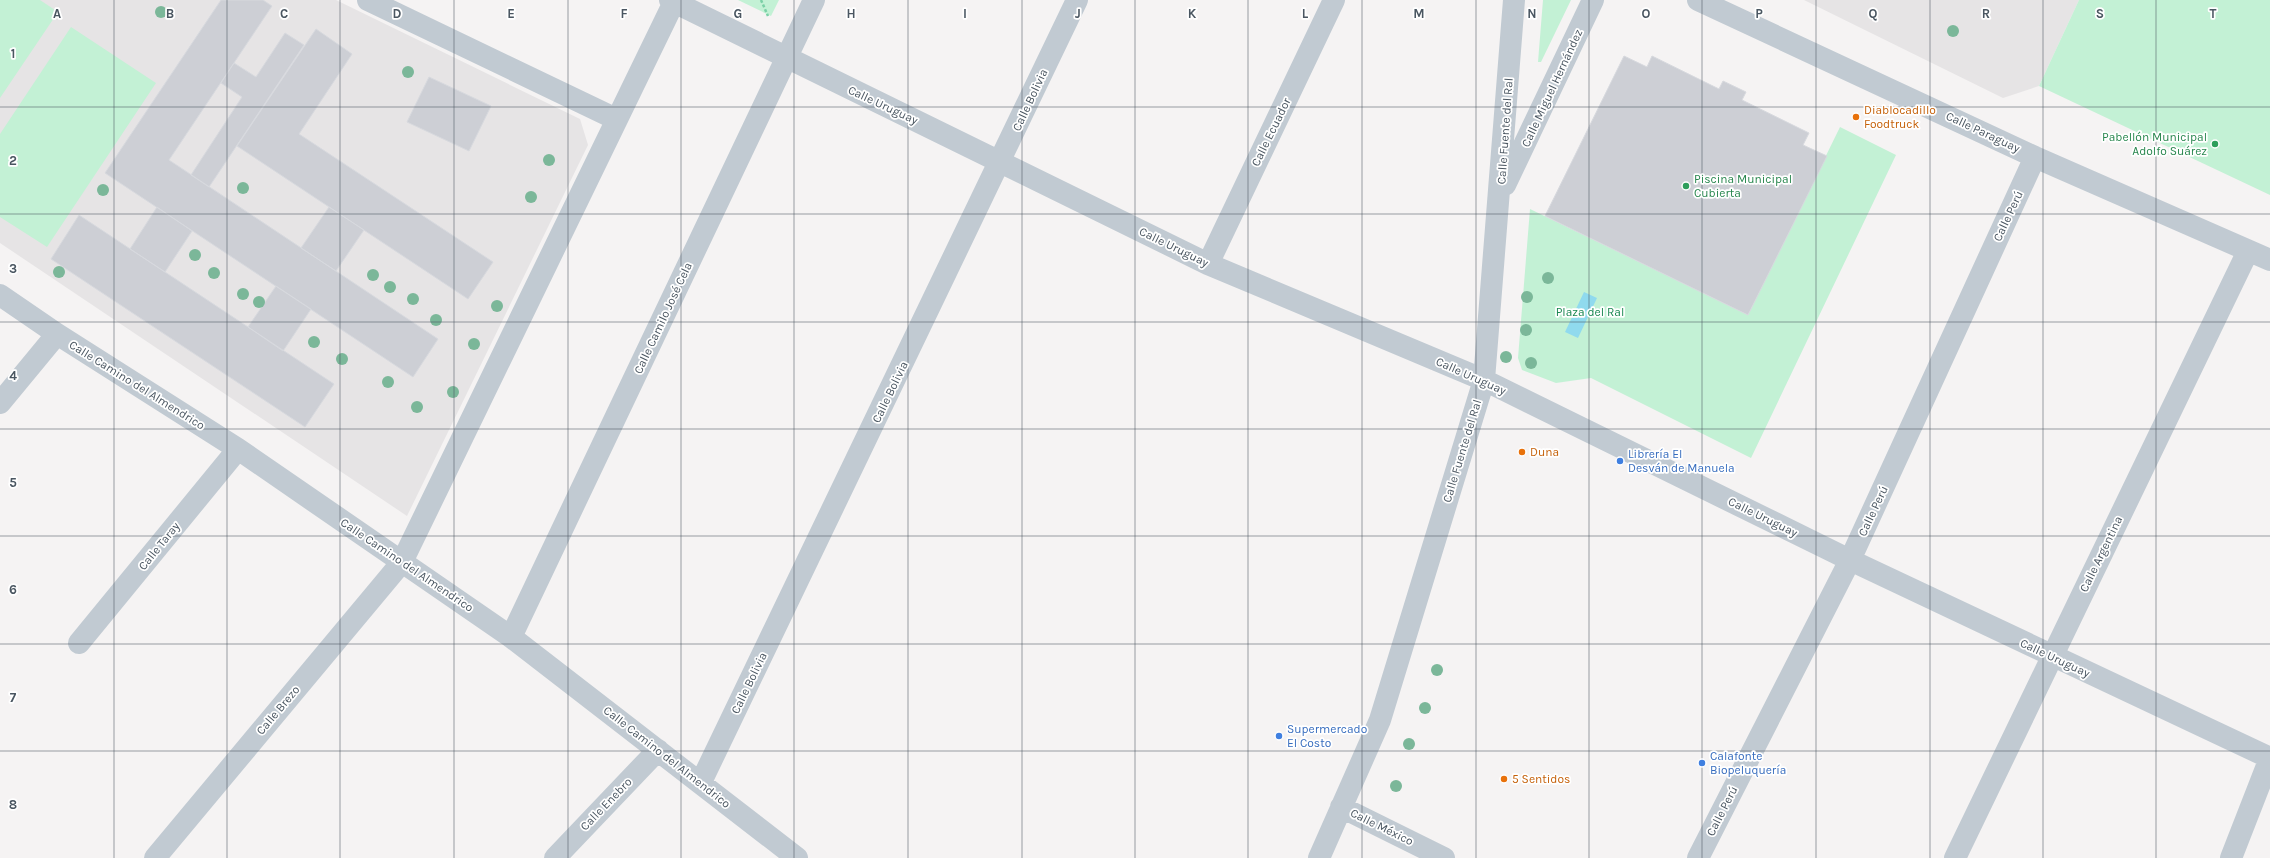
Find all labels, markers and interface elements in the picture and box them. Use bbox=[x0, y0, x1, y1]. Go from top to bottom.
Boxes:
text: A bbox=[53, 6, 61, 21]
text: B bbox=[166, 6, 174, 21]
text: C bbox=[280, 6, 288, 21]
text: D bbox=[393, 6, 402, 21]
text: E bbox=[507, 6, 515, 21]
text: F bbox=[620, 6, 628, 21]
text: G bbox=[734, 6, 742, 21]
text: H bbox=[846, 6, 856, 21]
text: I bbox=[963, 6, 967, 21]
text: J bbox=[1075, 6, 1081, 21]
text: K bbox=[1188, 6, 1197, 21]
text: L bbox=[1302, 6, 1309, 21]
text: M bbox=[1413, 6, 1425, 21]
text: N bbox=[1527, 6, 1537, 21]
text: O bbox=[1642, 6, 1651, 21]
text: P bbox=[1755, 6, 1763, 21]
text: Q bbox=[1869, 6, 1878, 21]
text: R bbox=[1982, 6, 1990, 21]
text: S bbox=[2096, 6, 2104, 21]
text: T bbox=[2210, 6, 2217, 21]
street label: Calle Miguel Hernández bbox=[1519, 27, 1586, 149]
text: 1 bbox=[11, 46, 15, 61]
street label: Calle Bolivia bbox=[1010, 67, 1050, 133]
street label: Calle Fuente del Ral bbox=[1494, 77, 1516, 185]
street label: Calle Uruguay bbox=[846, 83, 920, 127]
street label: Calle Ecuador bbox=[1248, 95, 1294, 169]
place label: Diablocadillo Foodtruck bbox=[1864, 103, 1936, 131]
street label: Calle Paraguay bbox=[1944, 109, 2023, 155]
marker: Diablocadillo Foodtruck bbox=[1851, 112, 1861, 122]
place label: Pabellón Municipal Adolfo Suárez bbox=[2102, 130, 2207, 158]
marker: Pabellón Municipal Adolfo Suárez bbox=[2210, 139, 2220, 149]
text: 2 bbox=[9, 153, 17, 168]
place label: Piscina Municipal Cubierta bbox=[1694, 172, 1792, 200]
marker: Piscina Municipal Cubierta bbox=[1681, 181, 1691, 191]
street label: Calle Perú bbox=[1990, 189, 2026, 243]
street label: Calle Uruguay bbox=[1137, 224, 1211, 270]
street label: Calle Camilo José Cela bbox=[631, 260, 695, 376]
text: 3 bbox=[9, 261, 17, 276]
park label: Plaza del Ral bbox=[1556, 305, 1624, 319]
street label: Calle Camino del Almendrico bbox=[67, 337, 207, 433]
street label: Calle Uruguay bbox=[1434, 354, 1509, 398]
street label: Calle Bolivia bbox=[869, 359, 911, 425]
text: 4 bbox=[9, 368, 17, 383]
street label: Calle Fuente del Ral bbox=[1440, 398, 1484, 504]
place label: Duna bbox=[1530, 445, 1559, 459]
marker: Duna bbox=[1517, 447, 1527, 457]
place label: Librería El Desván de Manuela bbox=[1628, 447, 1735, 475]
marker: Librería El Desván de Manuela bbox=[1615, 456, 1625, 466]
text: 5 bbox=[9, 475, 17, 490]
street label: Calle Perú bbox=[1855, 484, 1891, 538]
street label: Calle Uruguay bbox=[1726, 494, 1800, 540]
street label: Calle Argentina bbox=[2077, 514, 2125, 594]
street label: Calle Camino del Almendrico bbox=[338, 515, 476, 615]
street label: Calle Taray bbox=[135, 519, 183, 573]
text: 6 bbox=[9, 582, 17, 597]
street label: Calle Uruguay bbox=[2018, 636, 2092, 680]
street label: Calle Bolivia bbox=[728, 650, 770, 716]
street label: Calle Brezo bbox=[253, 683, 303, 737]
text: 7 bbox=[10, 690, 17, 705]
street label: Calle Camino del Almendrico bbox=[601, 703, 733, 811]
place label: Supermercado El Costo bbox=[1287, 722, 1367, 750]
marker: Supermercado El Costo bbox=[1274, 731, 1284, 741]
place label: Calafonte Biopeluquería bbox=[1710, 749, 1786, 777]
marker: Calafonte Biopeluquería bbox=[1697, 758, 1707, 768]
place label: 5 Sentidos bbox=[1512, 772, 1570, 786]
marker: 5 Sentidos bbox=[1499, 774, 1509, 784]
street label: Calle Enebro bbox=[577, 775, 635, 833]
street label: Calle Perú bbox=[1703, 784, 1741, 838]
text: 8 bbox=[9, 797, 17, 812]
street label: Calle México bbox=[1348, 806, 1416, 848]

